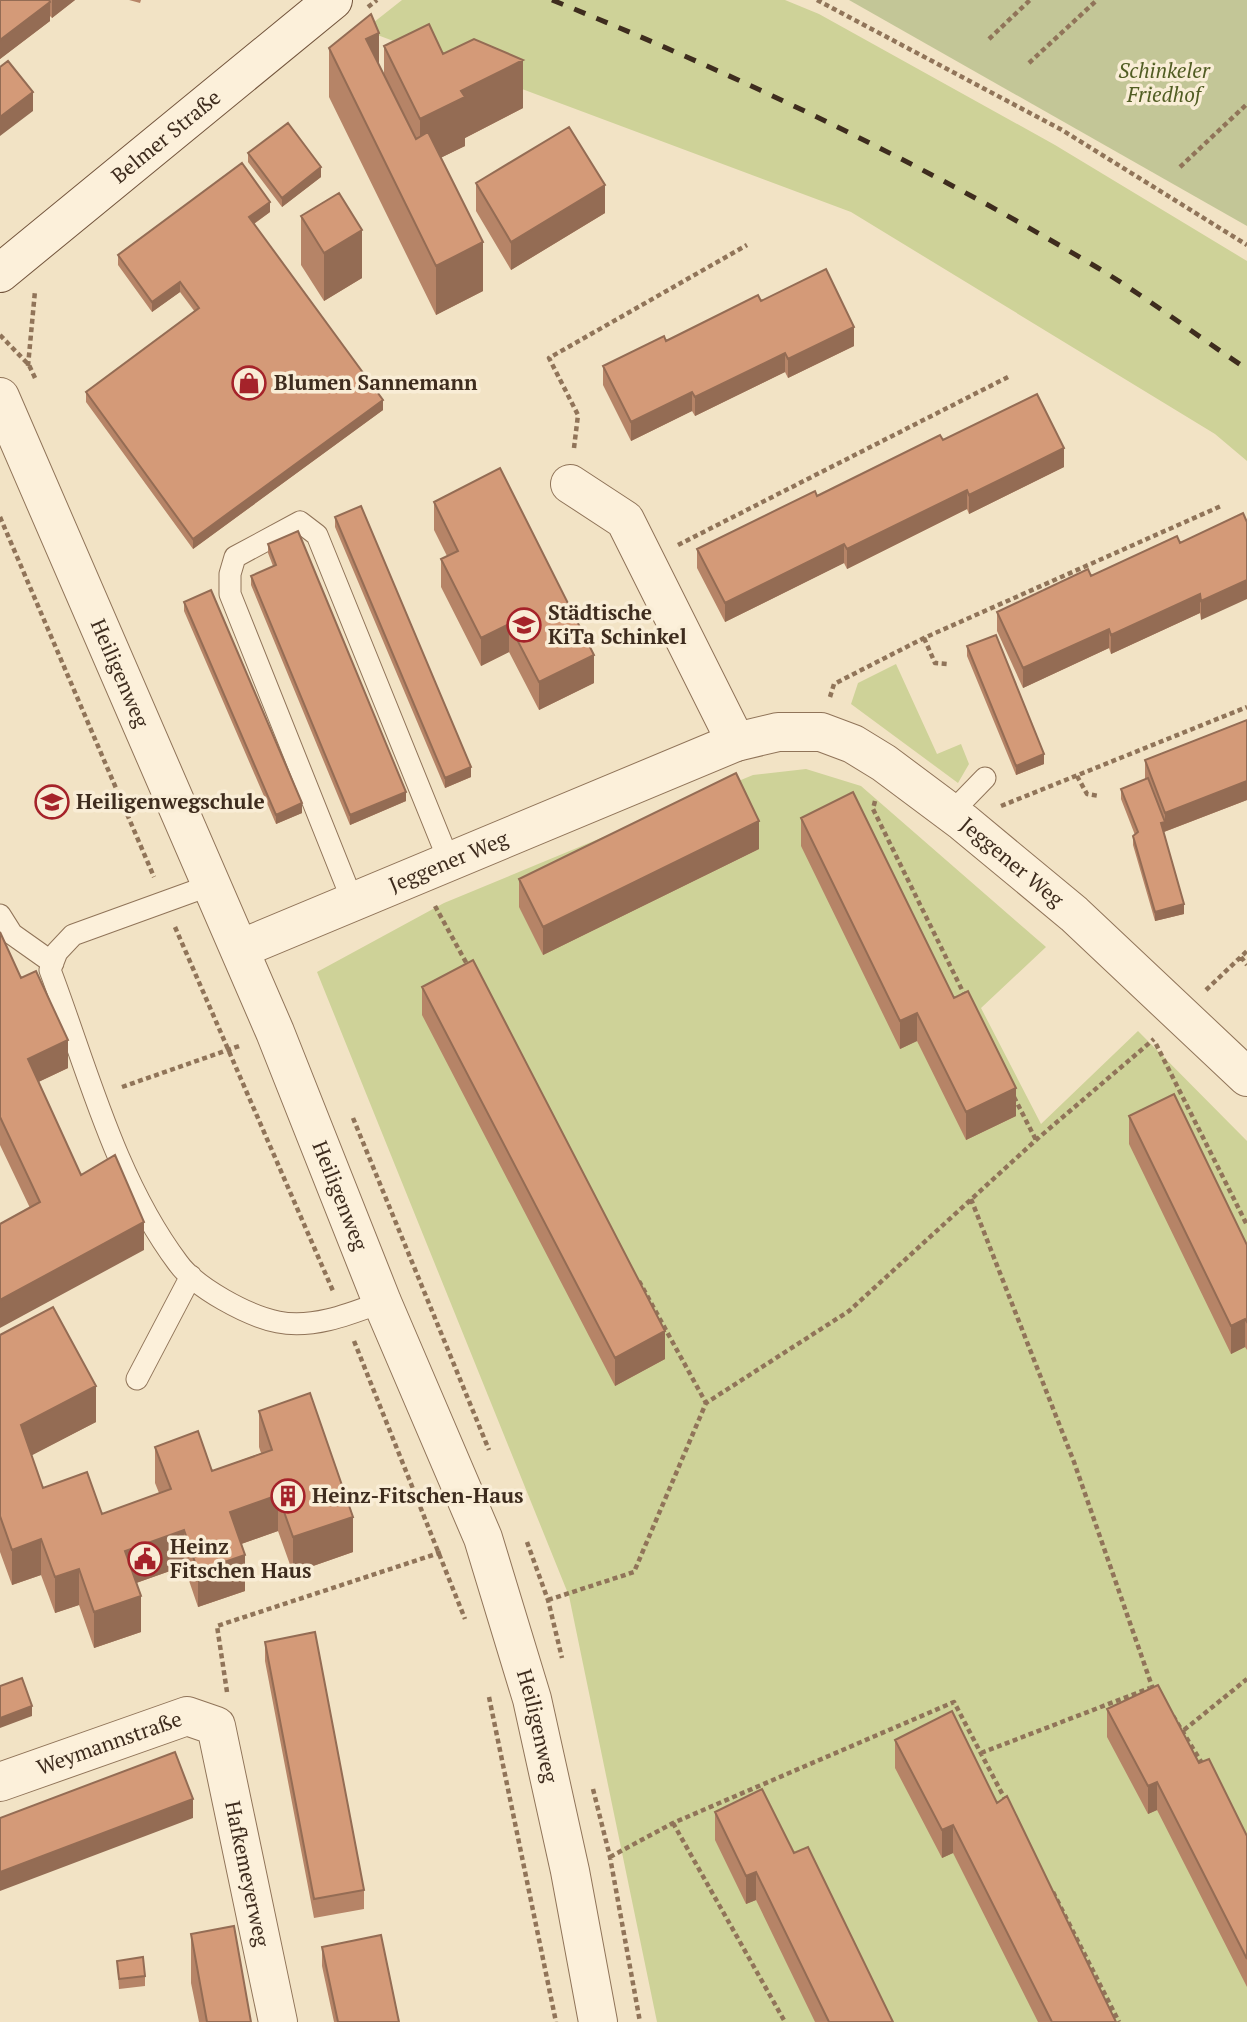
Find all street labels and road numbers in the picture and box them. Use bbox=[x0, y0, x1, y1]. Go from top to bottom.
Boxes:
street label: Belmer Straße bbox=[105, 83, 226, 189]
street label: Heiligenweg bbox=[85, 614, 157, 732]
street label: Jeggener Weg bbox=[955, 810, 1071, 913]
street label: Jeggener Weg bbox=[384, 823, 513, 898]
street label: Heiligenweg bbox=[306, 1136, 375, 1255]
street label: Heiligenweg bbox=[511, 1666, 565, 1786]
street label: Weymannstraße bbox=[33, 1704, 186, 1781]
street label: Hafkemeyerweg bbox=[219, 1798, 277, 1950]

